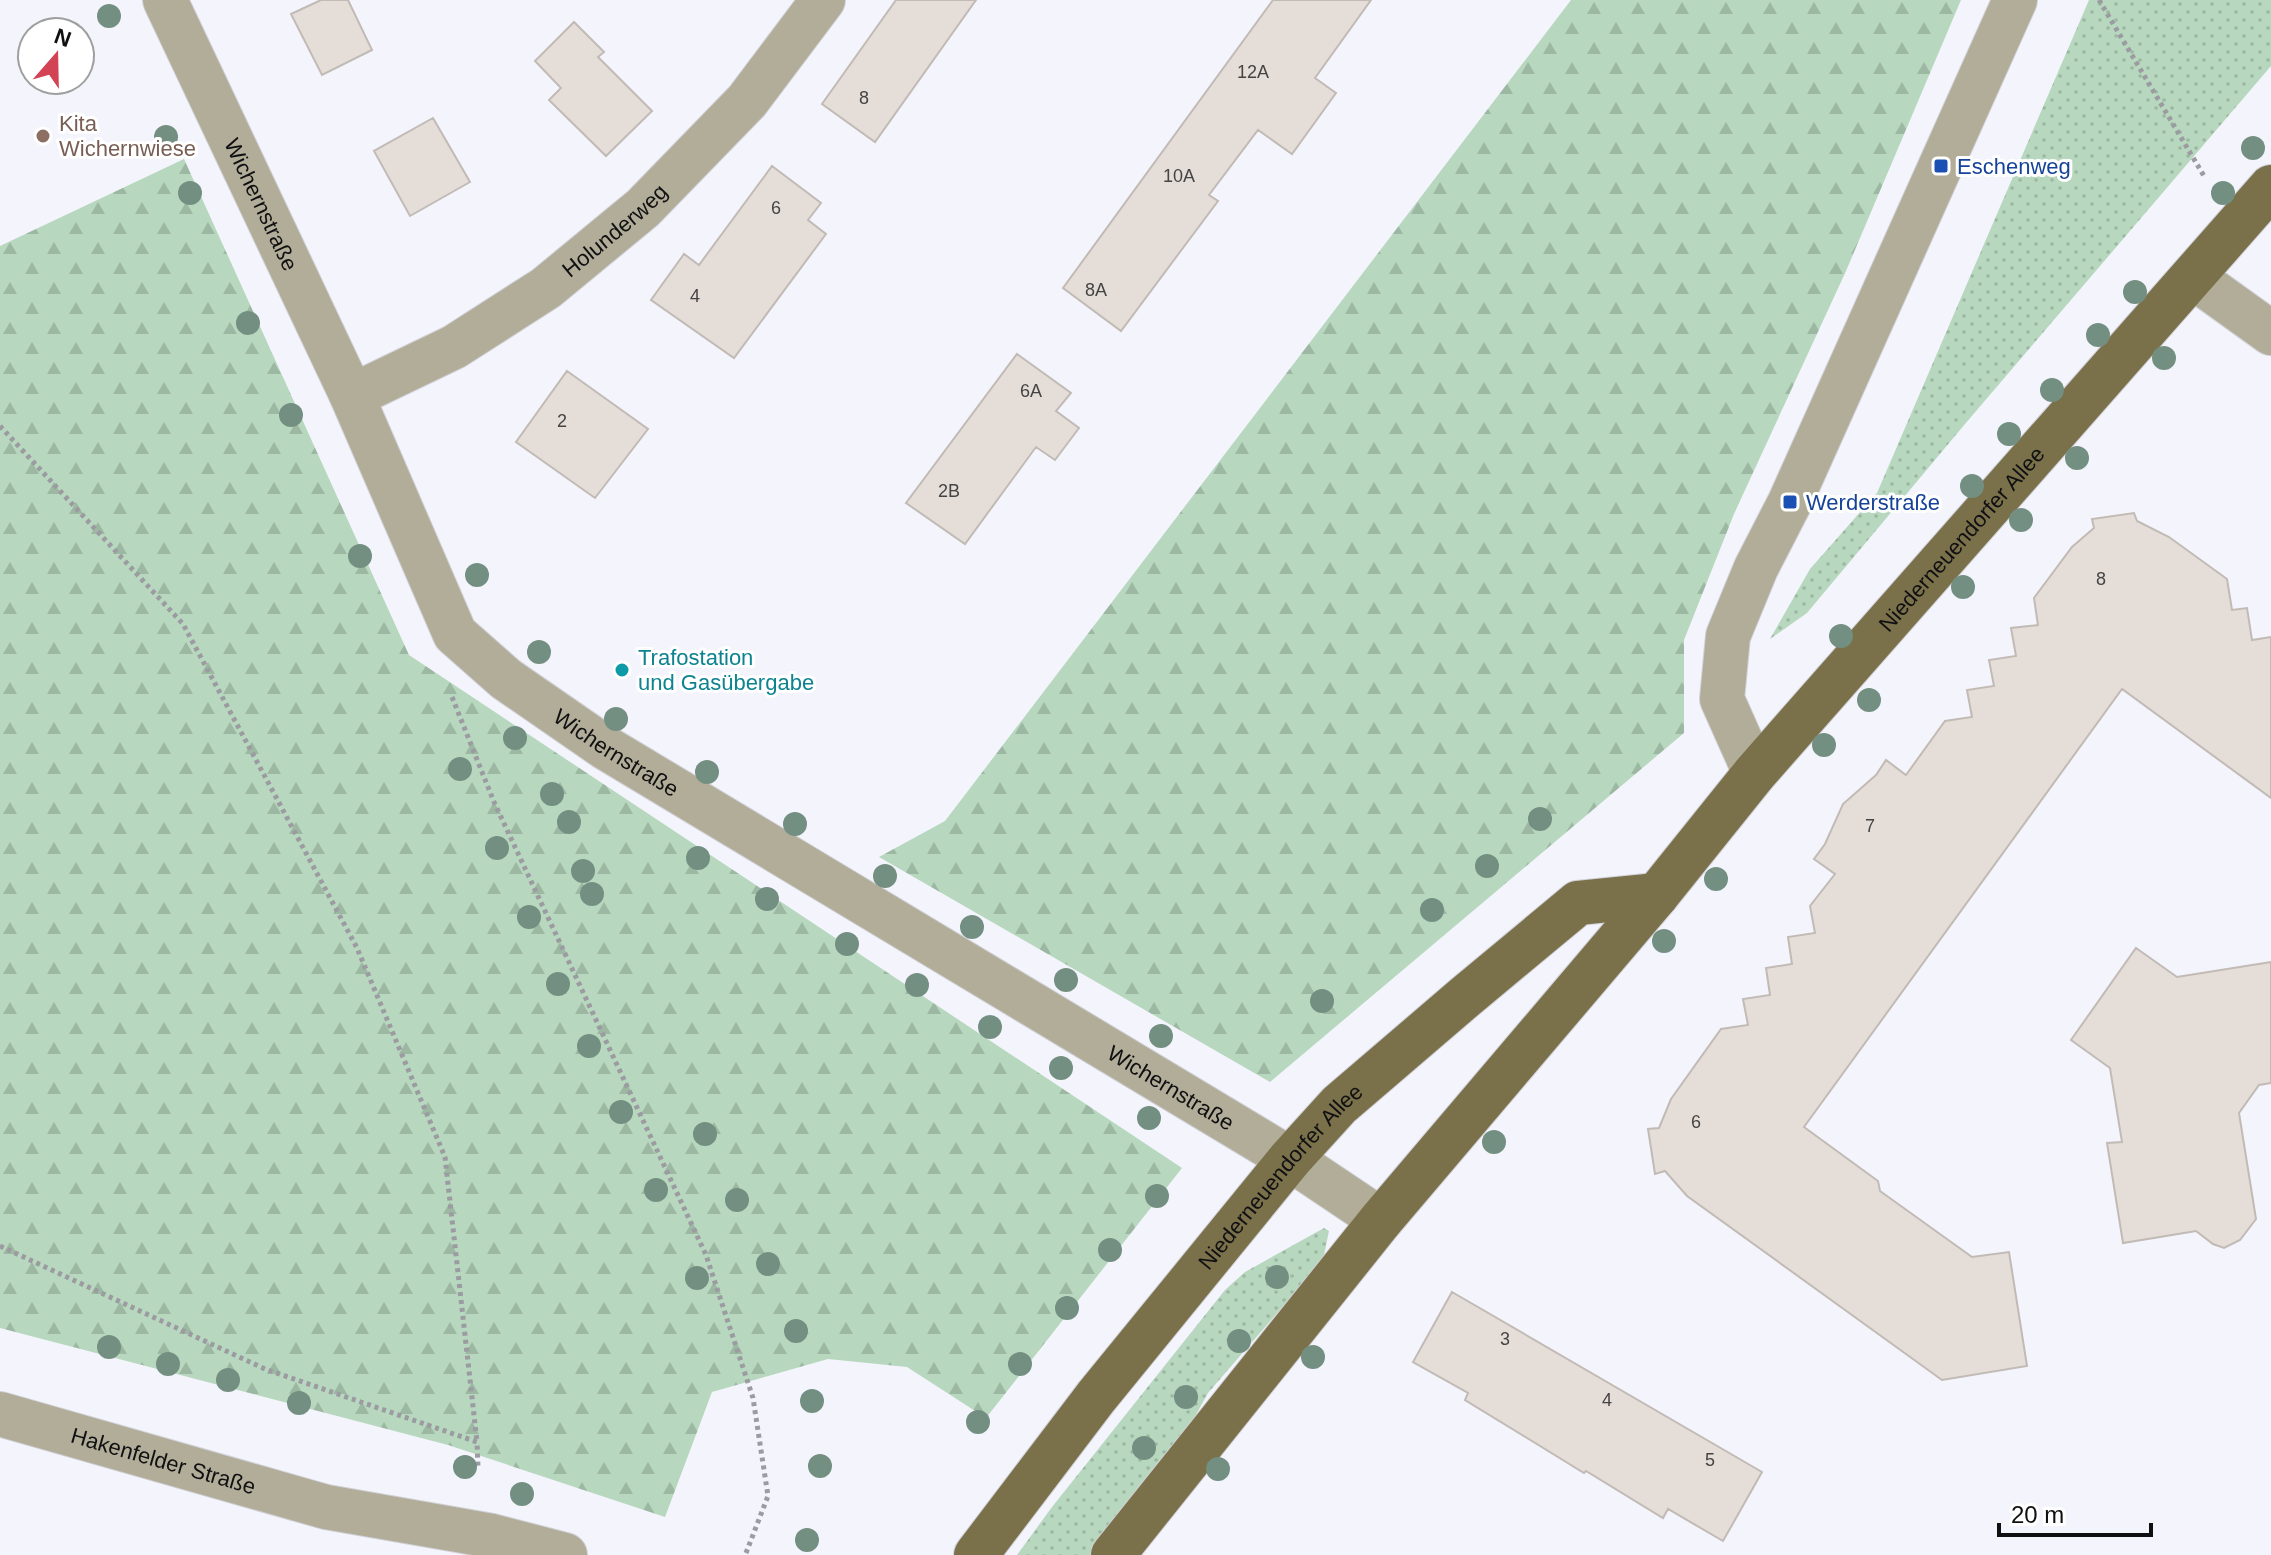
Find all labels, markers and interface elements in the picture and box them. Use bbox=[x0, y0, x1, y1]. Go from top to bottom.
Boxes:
north arrow bbox=[16, 16, 96, 96]
text: N bbox=[51, 23, 74, 52]
house number: 12A bbox=[1237, 62, 1269, 82]
house number: 8 bbox=[859, 88, 869, 108]
place label: Kita Wichernwiese bbox=[59, 111, 196, 161]
marker: Kita Wichernwiese bbox=[34, 127, 52, 145]
street label: Wichernstraße bbox=[219, 135, 303, 275]
place label: Eschenweg bbox=[1957, 154, 2071, 179]
marker: Eschenweg bbox=[1932, 157, 1950, 175]
house number: 10A bbox=[1163, 166, 1195, 186]
street label: Holunderweg bbox=[557, 179, 672, 282]
house number: 6 bbox=[771, 198, 781, 218]
house number: 8A bbox=[1085, 280, 1107, 300]
house number: 4 bbox=[690, 286, 700, 306]
house number: 6A bbox=[1020, 381, 1042, 401]
house number: 2 bbox=[557, 411, 567, 431]
street label: Niederneuendorfer Allee bbox=[1874, 442, 2050, 636]
house number: 2B bbox=[938, 481, 960, 501]
place label: Werderstraße bbox=[1806, 490, 1940, 515]
marker: Werderstraße bbox=[1781, 493, 1799, 511]
house number: 8 bbox=[2096, 569, 2106, 589]
place label: Trafostation und Gasübergabe bbox=[638, 645, 814, 695]
marker: Trafostation und Gasübergabe bbox=[613, 661, 631, 679]
street label: Wichernstraße bbox=[549, 704, 683, 802]
house number: 7 bbox=[1865, 816, 1875, 836]
street label: Wichernstraße bbox=[1103, 1040, 1239, 1136]
street label: Niederneuendorfer Allee bbox=[1193, 1079, 1367, 1274]
house number: 6 bbox=[1691, 1112, 1701, 1132]
house number: 3 bbox=[1500, 1329, 1510, 1349]
house number: 4 bbox=[1602, 1390, 1612, 1410]
street label: Hakenfelder Straße bbox=[68, 1423, 259, 1499]
house number: 5 bbox=[1705, 1450, 1715, 1470]
scale bar bbox=[1999, 1487, 2151, 1537]
text: 20 m bbox=[2011, 1501, 2064, 1528]

